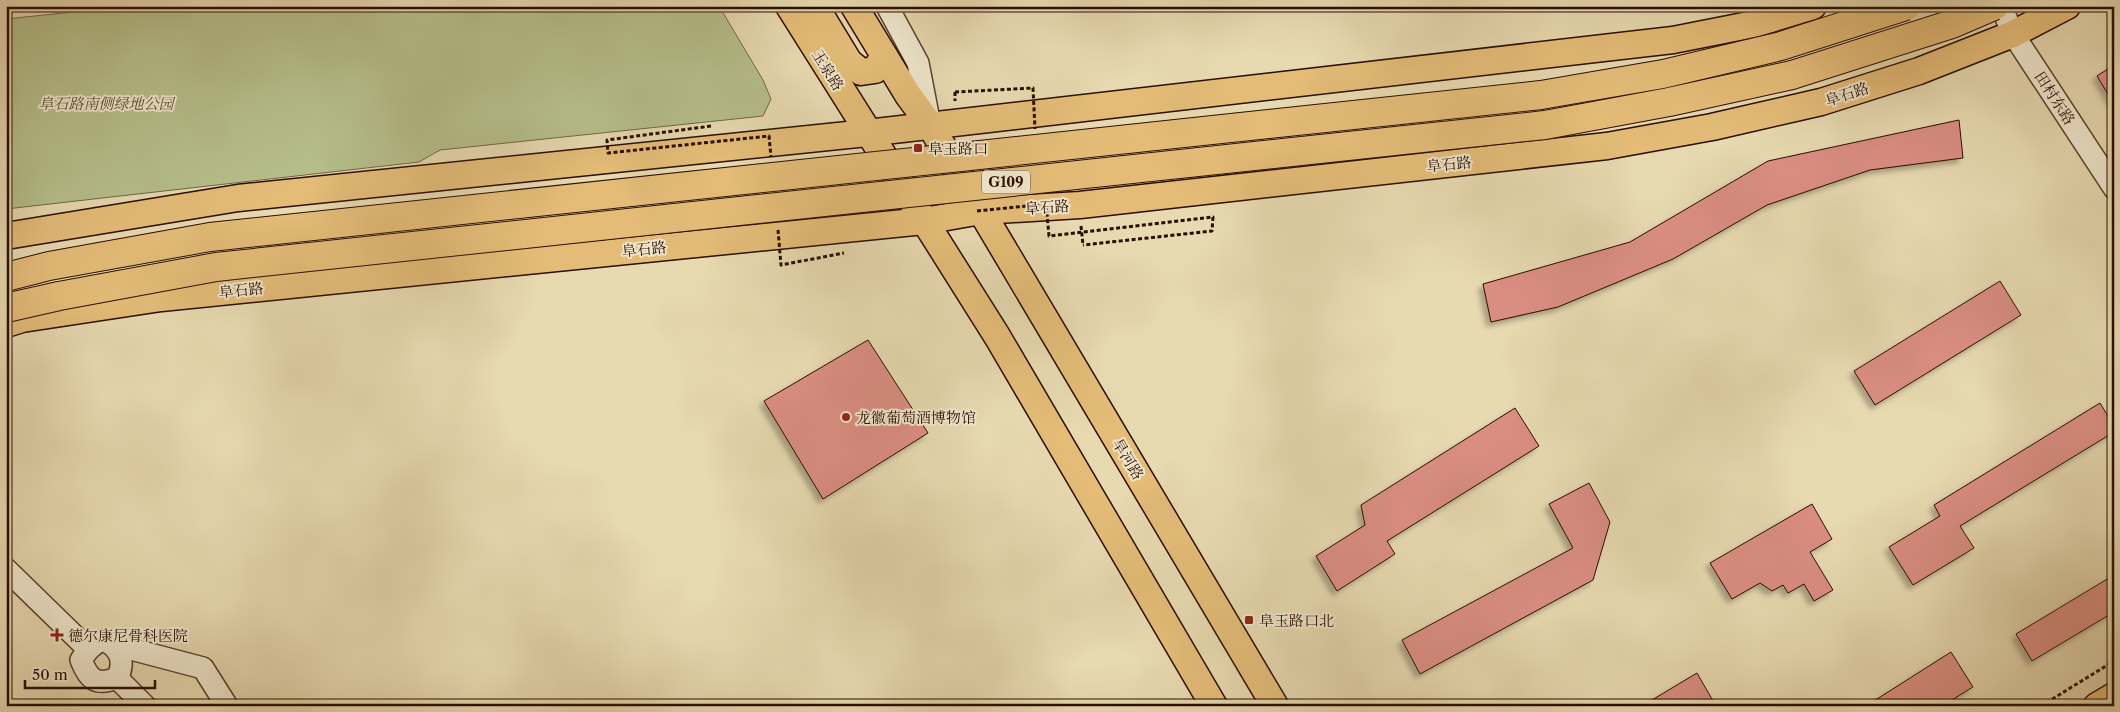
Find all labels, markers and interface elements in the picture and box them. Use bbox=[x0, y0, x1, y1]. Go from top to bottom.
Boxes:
street label: 玉泉路 bbox=[808, 46, 848, 94]
street label: 田村东路 bbox=[2031, 68, 2079, 128]
street label: 阜石路 bbox=[1823, 78, 1871, 110]
park label: 阜石路南侧绿地公园 bbox=[38, 94, 175, 113]
place label: 阜玉路口 bbox=[928, 139, 988, 158]
marker: 阜玉路口 bbox=[912, 142, 924, 154]
street label: 阜石路 bbox=[1426, 152, 1472, 176]
road number: G109 bbox=[982, 170, 1030, 193]
street label: 阜石路 bbox=[1024, 196, 1070, 218]
street label: 阜石路 bbox=[621, 237, 667, 261]
street label: 阜石路 bbox=[218, 278, 264, 302]
place label: 龙徽葡萄酒博物馆 bbox=[856, 408, 976, 427]
marker: 龙徽葡萄酒博物馆 bbox=[840, 411, 852, 423]
street label: 旱河路 bbox=[1108, 435, 1148, 483]
place label: 阜玉路口北 bbox=[1259, 611, 1334, 630]
marker: 阜玉路口北 bbox=[1243, 614, 1255, 626]
place label: 德尔康尼骨科医院 bbox=[68, 626, 188, 645]
marker: 德尔康尼骨科医院 bbox=[50, 628, 64, 642]
scale bar bbox=[25, 657, 155, 689]
text: 50 m bbox=[32, 665, 68, 684]

